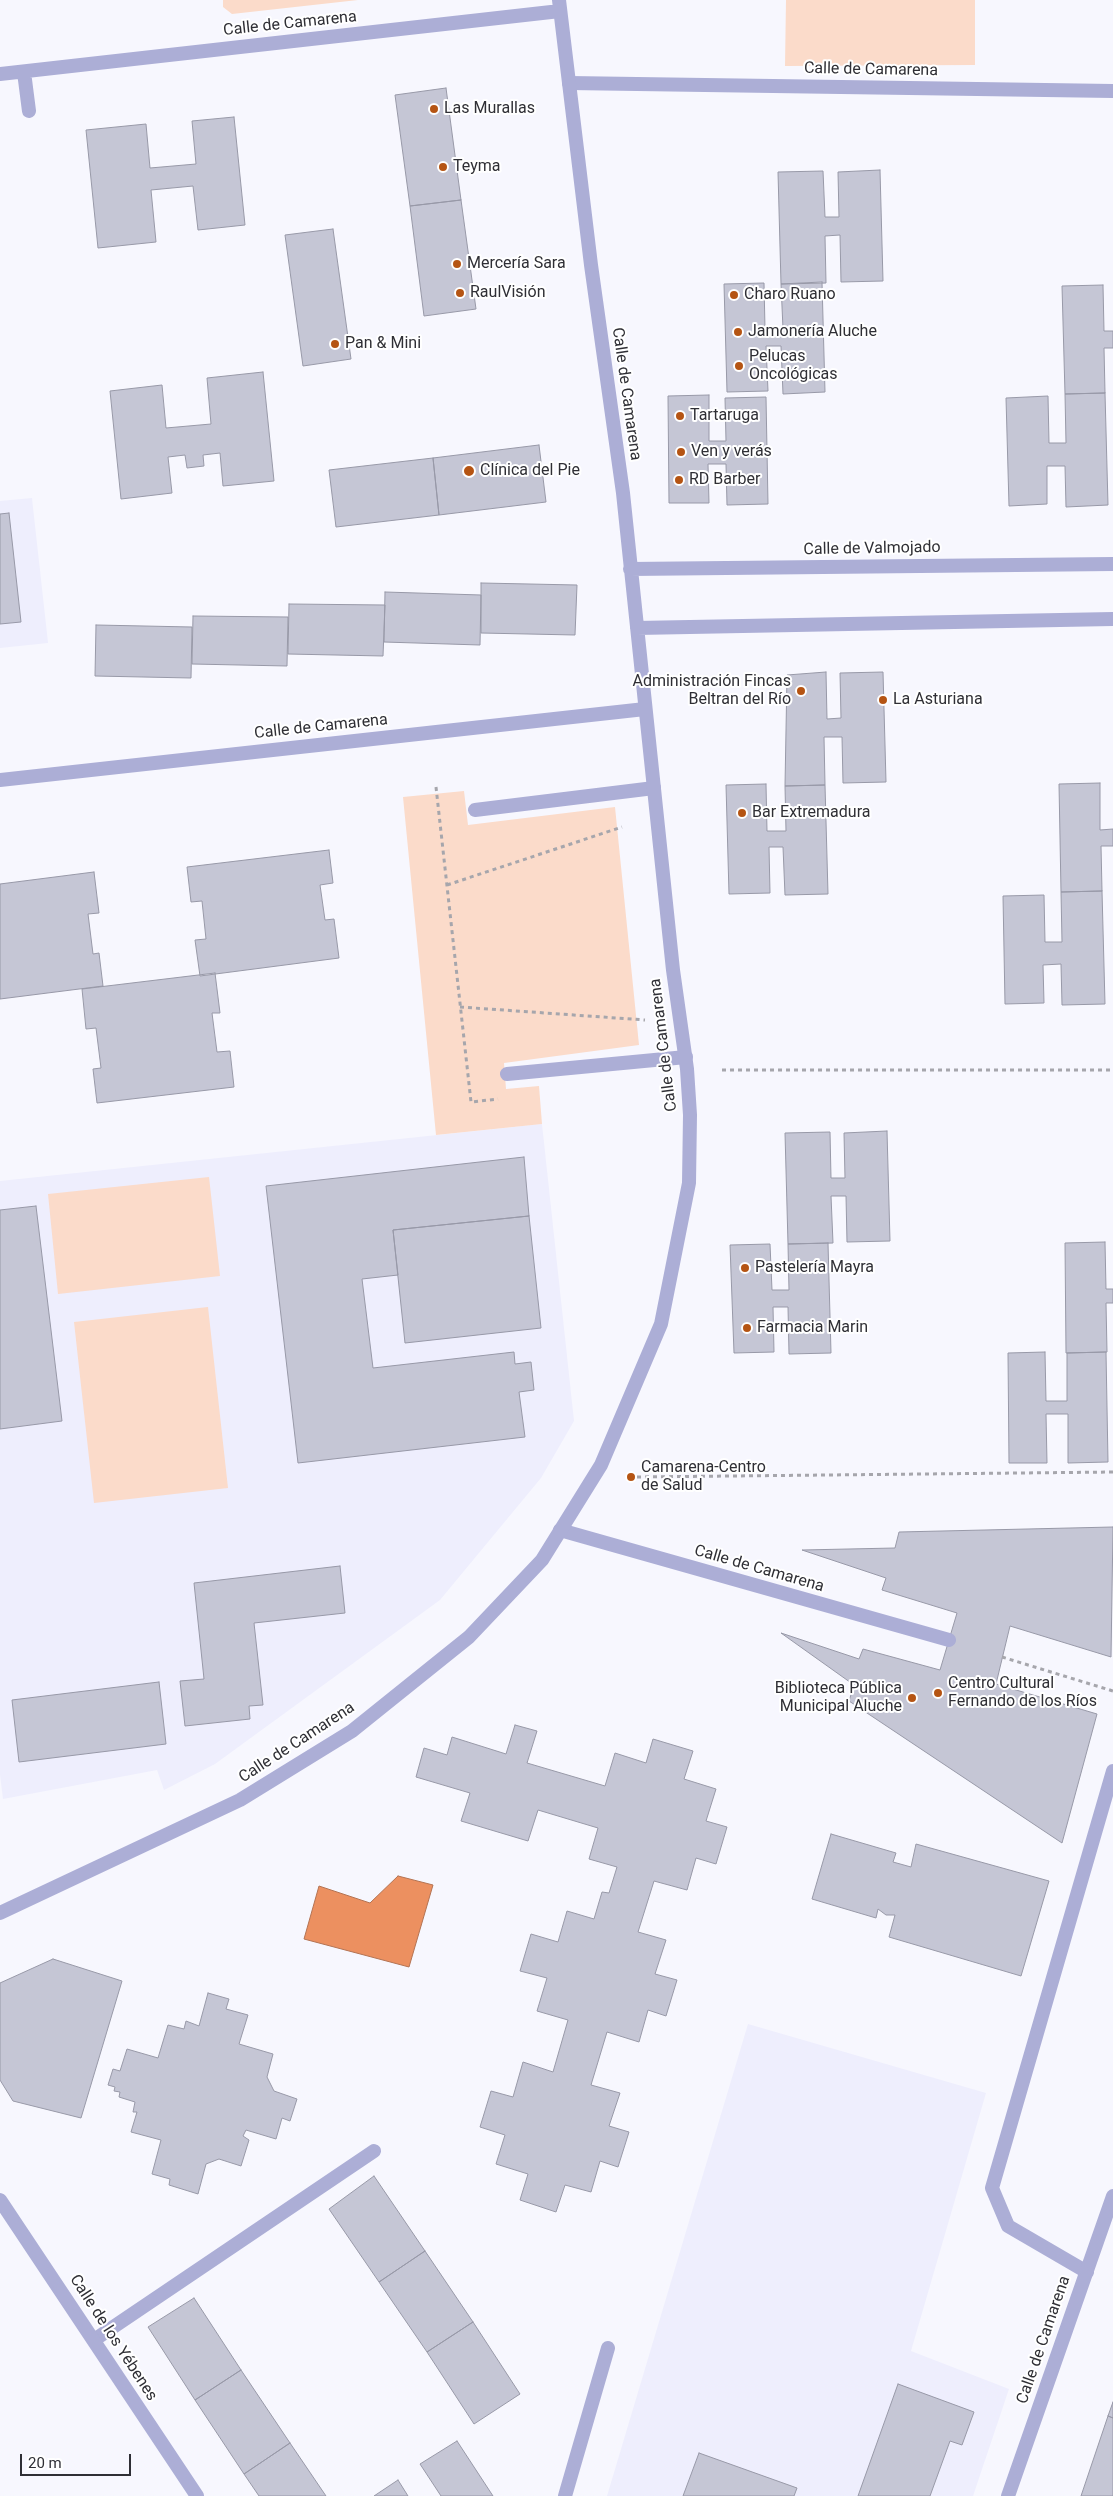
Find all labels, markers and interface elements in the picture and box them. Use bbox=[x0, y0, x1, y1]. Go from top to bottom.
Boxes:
street label: Calle de Camarena bbox=[222, 7, 358, 41]
street label: Calle de Camarena bbox=[804, 59, 938, 81]
place label: Las Murallas bbox=[444, 99, 535, 119]
marker: Las Murallas bbox=[428, 103, 440, 115]
place label: Teyma bbox=[453, 157, 500, 177]
marker: Teyma bbox=[437, 161, 449, 173]
place label: Mercería Sara bbox=[467, 254, 566, 274]
marker: Mercería Sara bbox=[451, 258, 463, 270]
place label: RaulVisión bbox=[470, 283, 545, 303]
place label: Charo Ruano bbox=[744, 285, 836, 305]
marker: RaulVisión bbox=[454, 287, 466, 299]
marker: Charo Ruano bbox=[728, 289, 740, 301]
place label: Jamonería Aluche bbox=[748, 322, 877, 342]
street label: Calle de Camarena bbox=[607, 326, 645, 462]
marker: Jamonería Aluche bbox=[732, 326, 744, 338]
place label: Pan & Mini bbox=[345, 334, 421, 354]
marker: Pan & Mini bbox=[329, 338, 341, 350]
place label: Pelucas Oncológicas bbox=[749, 347, 838, 385]
marker: Pelucas Oncológicas bbox=[733, 360, 745, 372]
place label: Tartaruga bbox=[690, 406, 759, 426]
marker: Tartaruga bbox=[674, 410, 686, 422]
place label: Ven y verás bbox=[691, 442, 772, 462]
marker: Ven y verás bbox=[675, 446, 687, 458]
place label: Clínica del Pie bbox=[480, 461, 580, 481]
marker: Clínica del Pie bbox=[462, 464, 476, 478]
place label: RD Barber bbox=[689, 470, 760, 490]
marker: RD Barber bbox=[673, 474, 685, 486]
street label: Calle de Valmojado bbox=[803, 538, 941, 560]
place label: Administración Fincas Beltran del Río bbox=[632, 672, 791, 710]
marker: Administración Fincas Beltran del Río bbox=[795, 685, 807, 697]
place label: La Asturiana bbox=[893, 690, 983, 710]
marker: La Asturiana bbox=[877, 694, 889, 706]
street label: Calle de Camarena bbox=[253, 710, 389, 744]
place label: Bar Extremadura bbox=[752, 803, 870, 823]
marker: Bar Extremadura bbox=[736, 807, 748, 819]
street label: Calle de Camarena bbox=[646, 977, 682, 1113]
place label: Pastelería Mayra bbox=[755, 1258, 874, 1278]
marker: Pastelería Mayra bbox=[739, 1262, 751, 1274]
place label: Farmacia Marin bbox=[757, 1318, 868, 1338]
marker: Farmacia Marin bbox=[741, 1322, 753, 1334]
place label: Camarena-Centro de Salud bbox=[641, 1458, 766, 1496]
marker: Camarena-Centro de Salud bbox=[625, 1471, 637, 1483]
street label: Calle de Camarena bbox=[692, 1541, 826, 1597]
place label: Centro Cultural Fernando de los Ríos bbox=[948, 1674, 1097, 1712]
place label: Biblioteca Pública Municipal Aluche bbox=[775, 1679, 902, 1717]
marker: Centro Cultural Fernando de los Ríos bbox=[932, 1687, 944, 1699]
marker: Biblioteca Pública Municipal Aluche bbox=[906, 1692, 918, 1704]
street label: Calle de Camarena bbox=[236, 1698, 358, 1788]
street label: Calle de los Yébenes bbox=[65, 2271, 161, 2405]
street label: Calle de Camarena bbox=[1013, 2274, 1075, 2406]
scale bar bbox=[22, 2444, 134, 2476]
text: 20 m bbox=[28, 2454, 62, 2472]

